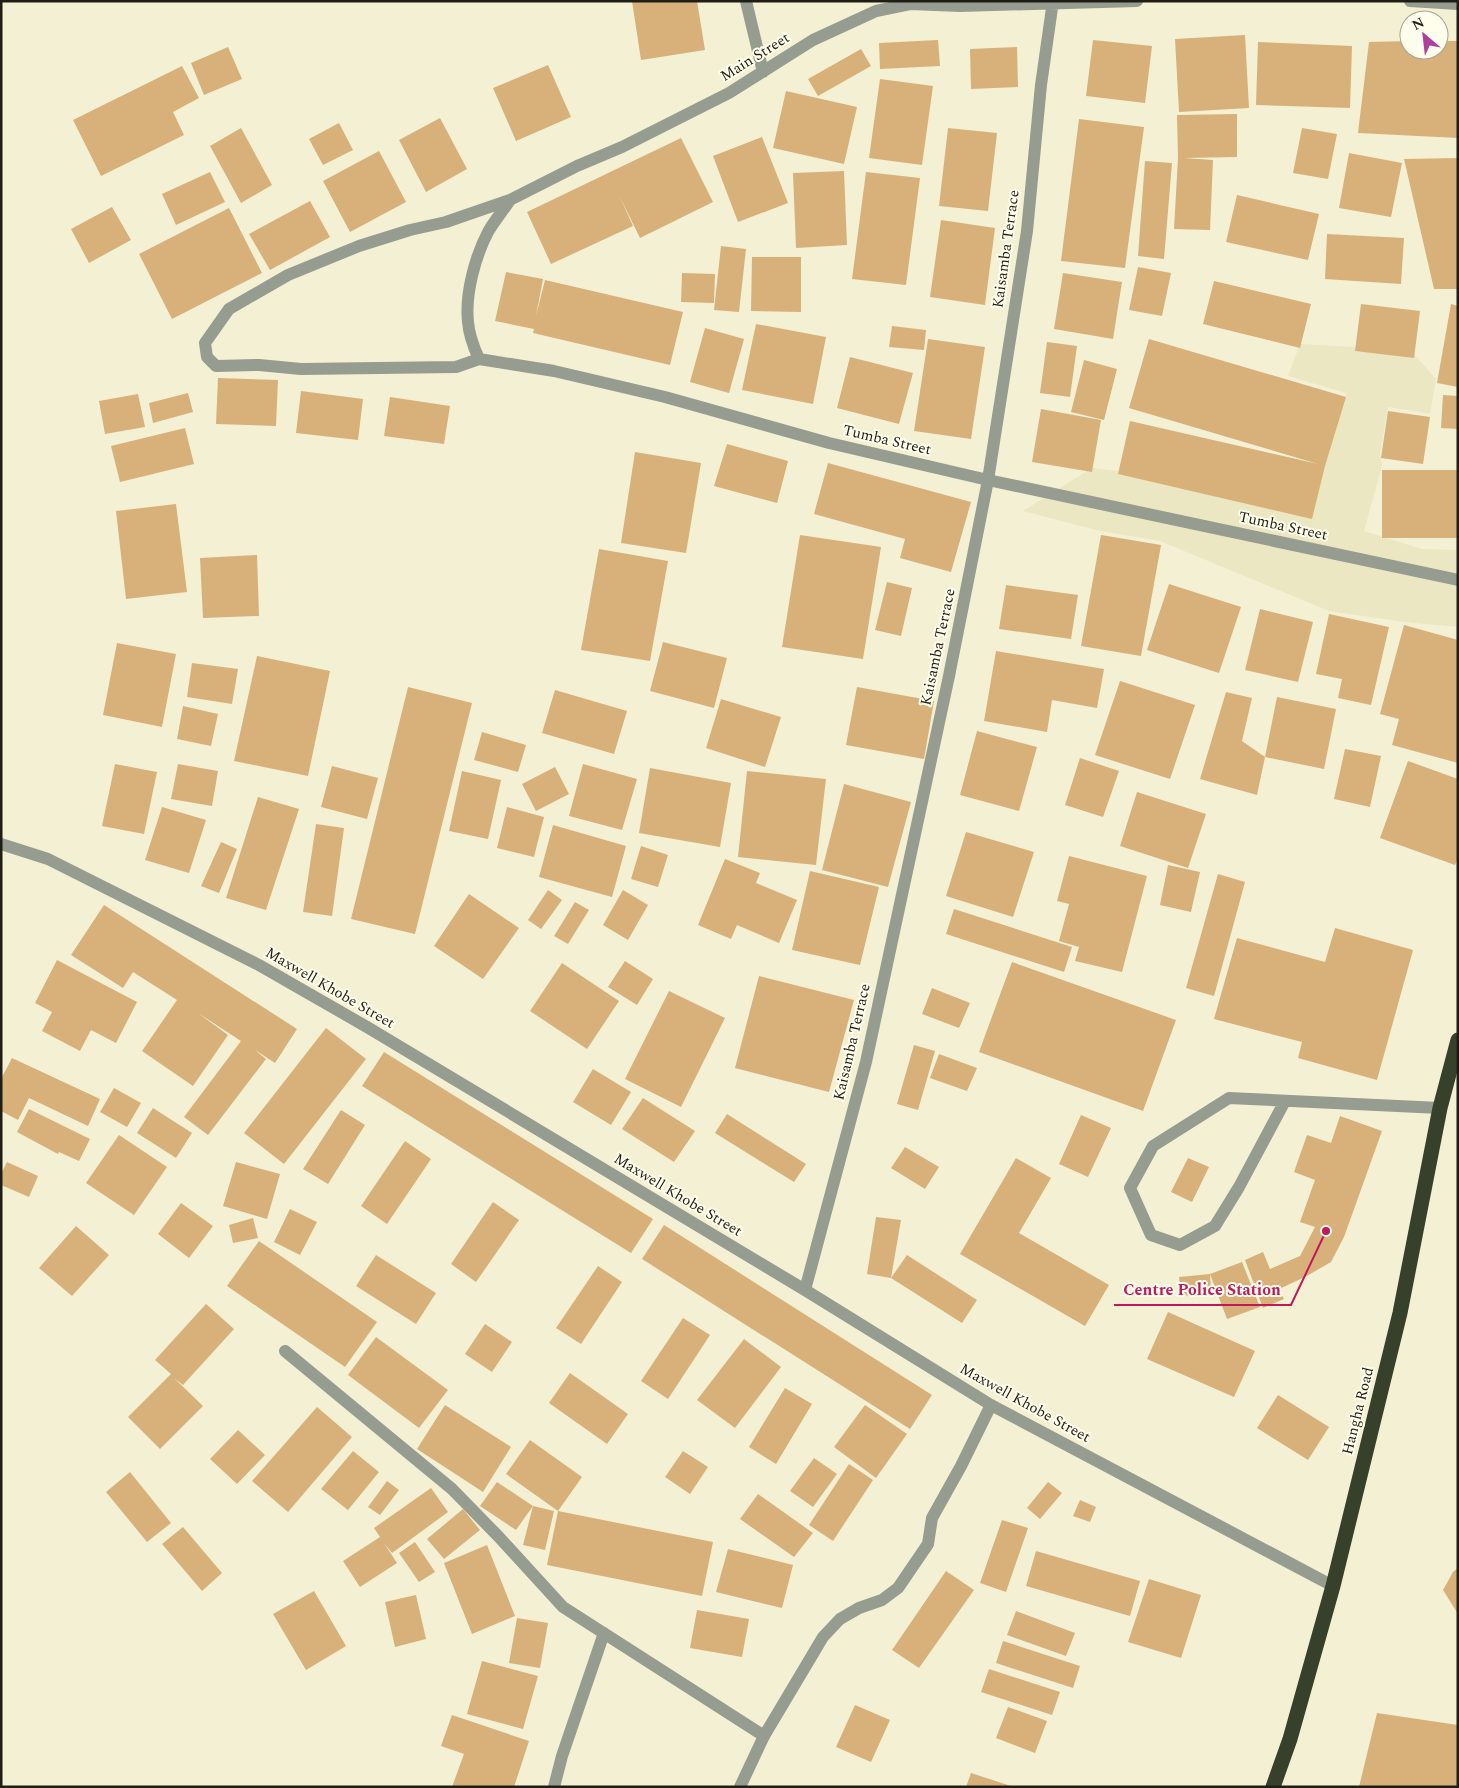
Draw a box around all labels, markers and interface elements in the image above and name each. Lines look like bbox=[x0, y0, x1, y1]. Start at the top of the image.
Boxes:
north arrow bbox=[1399, 10, 1449, 60]
text: N bbox=[1408, 12, 1428, 36]
street label: Main Street bbox=[716, 27, 794, 87]
street label: Kaisamba Terrace bbox=[986, 188, 1026, 310]
street label: Tumba Street bbox=[841, 419, 933, 461]
street label: Tumba Street bbox=[1237, 505, 1329, 547]
street label: Kaisamba Terrace bbox=[914, 586, 962, 708]
street label: Maxwell Khobe Street bbox=[261, 941, 399, 1035]
street label: Kaisamba Terrace bbox=[827, 981, 877, 1103]
street label: Maxwell Khobe Street bbox=[609, 1147, 747, 1243]
callout: Centre Police Station bbox=[1114, 1274, 1291, 1305]
text: Centre Police Station bbox=[1123, 1278, 1281, 1302]
street label: Maxwell Khobe Street bbox=[955, 1357, 1095, 1449]
street label: Hangha Road bbox=[1336, 1365, 1380, 1457]

